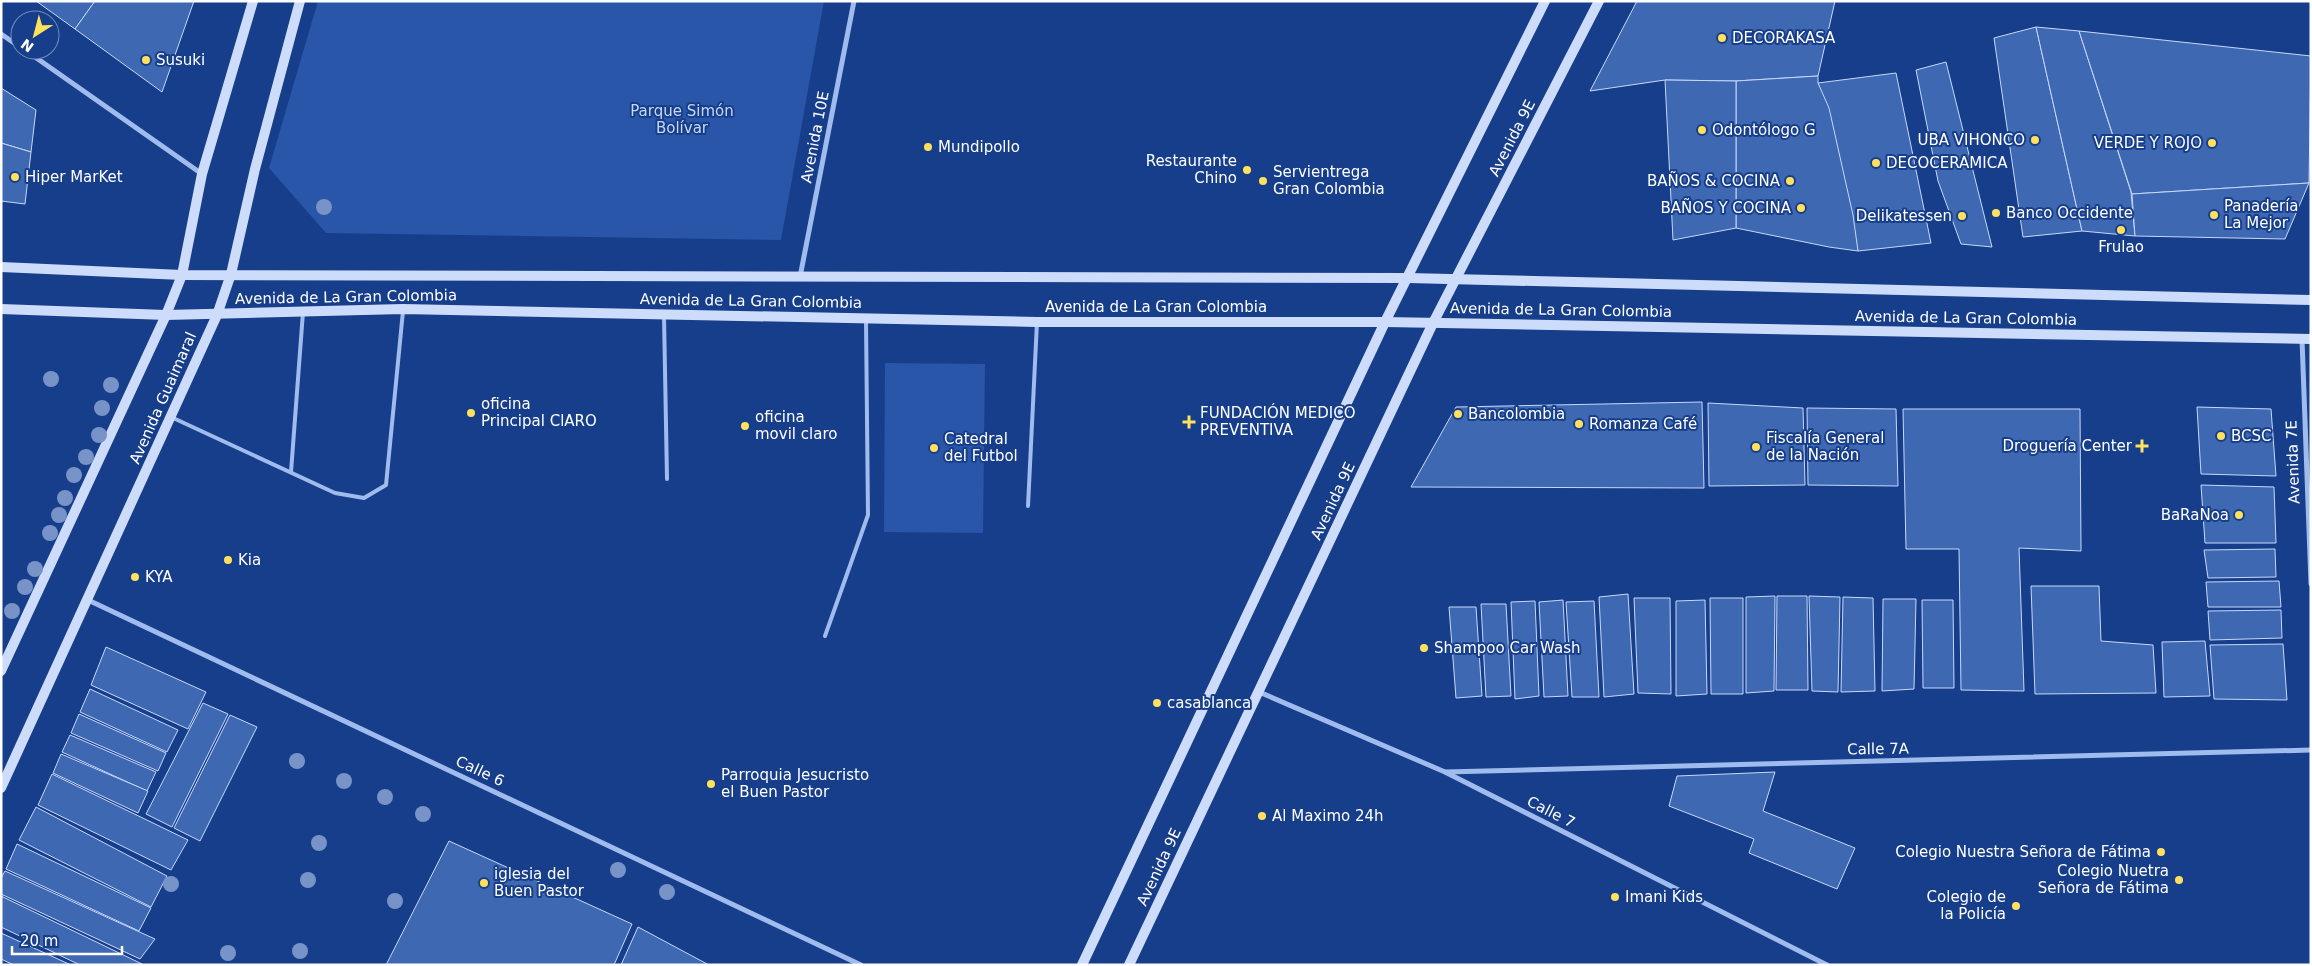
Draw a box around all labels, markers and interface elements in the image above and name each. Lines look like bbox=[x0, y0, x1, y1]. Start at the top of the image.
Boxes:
north arrow bbox=[10, 10, 60, 60]
place label: DECORAKASA bbox=[1732, 29, 1836, 47]
marker: DECORAKASA bbox=[1716, 32, 1728, 44]
text: N bbox=[18, 36, 37, 55]
place label: Susuki bbox=[156, 51, 205, 69]
marker: Susuki bbox=[140, 54, 152, 66]
street label: Avenida 10E bbox=[797, 90, 833, 184]
street label: Avenida 9E bbox=[1485, 97, 1539, 179]
park label: Parque Simón Bolívar bbox=[630, 102, 734, 137]
place label: Odontólogo G bbox=[1712, 121, 1816, 139]
marker: Odontólogo G bbox=[1696, 124, 1708, 136]
place label: UBA VIHONCO bbox=[1917, 131, 2025, 149]
marker: UBA VIHONCO bbox=[2029, 134, 2041, 146]
place label: VERDE Y ROJO bbox=[2094, 134, 2202, 152]
marker: VERDE Y ROJO bbox=[2206, 137, 2218, 149]
place label: Mundipollo bbox=[938, 138, 1020, 156]
marker: Mundipollo bbox=[922, 141, 934, 153]
place label: Restaurante Chino bbox=[1146, 152, 1237, 187]
place label: DECOCERAMICA bbox=[1886, 154, 2008, 172]
marker: DECOCERAMICA bbox=[1870, 157, 1882, 169]
place label: Servientrega Gran Colombia bbox=[1273, 163, 1385, 198]
marker: Restaurante Chino bbox=[1241, 164, 1253, 176]
place label: Hiper MarKet bbox=[25, 168, 123, 186]
marker: Hiper MarKet bbox=[9, 171, 21, 183]
place label: BAÑOS & COCINA bbox=[1647, 171, 1781, 190]
marker: Servientrega Gran Colombia bbox=[1257, 175, 1269, 187]
marker: BAÑOS & COCINA bbox=[1784, 175, 1796, 187]
place label: Panadería La Mejor bbox=[2224, 197, 2299, 232]
place label: BAÑOS Y COCINA bbox=[1661, 198, 1792, 217]
marker: BAÑOS Y COCINA bbox=[1795, 202, 1807, 214]
place label: Banco Occidente bbox=[2006, 204, 2133, 222]
place label: Delikatessen bbox=[1856, 207, 1952, 225]
marker: Banco Occidente bbox=[1990, 207, 2002, 219]
marker: Panadería La Mejor bbox=[2208, 209, 2220, 221]
marker: Delikatessen bbox=[1956, 210, 1968, 222]
marker: Frulao bbox=[2115, 224, 2127, 236]
place label: Frulao bbox=[2098, 238, 2144, 256]
street label: Avenida de La Gran Colombia bbox=[235, 286, 457, 308]
street label: Avenida de La Gran Colombia bbox=[640, 290, 862, 312]
street label: Avenida de La Gran Colombia bbox=[1045, 298, 1267, 316]
street label: Avenida de La Gran Colombia bbox=[1450, 299, 1672, 321]
street label: Avenida de La Gran Colombia bbox=[1855, 307, 2077, 329]
street label: Avenida Guaimaral bbox=[126, 329, 200, 467]
place label: oficina Principal ClARO bbox=[481, 395, 597, 430]
place label: FUNDACIÓN MEDICO PREVENTIVA bbox=[1200, 403, 1355, 439]
place label: Bancolombia bbox=[1468, 405, 1565, 423]
marker: oficina Principal ClARO bbox=[465, 407, 477, 419]
place label: oficina movil claro bbox=[755, 408, 837, 443]
marker: Bancolombia bbox=[1452, 408, 1464, 420]
marker: FUNDACIÓN MEDICO PREVENTIVA bbox=[1182, 415, 1196, 429]
place label: Romanza Café bbox=[1589, 415, 1697, 433]
marker: Romanza Café bbox=[1573, 418, 1585, 430]
marker: oficina movil claro bbox=[739, 420, 751, 432]
street label: Avenida 7E bbox=[2283, 420, 2303, 504]
place label: BCSC bbox=[2231, 427, 2272, 445]
place label: Fiscalía General de la Nación bbox=[1766, 429, 1884, 464]
place label: Catedral del Futbol bbox=[944, 430, 1018, 465]
marker: BCSC bbox=[2215, 430, 2227, 442]
place label: Droguería Center bbox=[2002, 437, 2133, 455]
marker: Droguería Center bbox=[2136, 440, 2148, 452]
marker: Fiscalía General de la Nación bbox=[1750, 441, 1762, 453]
marker: Catedral del Futbol bbox=[928, 442, 940, 454]
street label: Avenida 9E bbox=[1307, 459, 1359, 543]
place label: BaRaNoa bbox=[2161, 506, 2229, 524]
marker: BaRaNoa bbox=[2233, 509, 2245, 521]
place label: Kia bbox=[238, 551, 261, 569]
marker: Kia bbox=[222, 554, 234, 566]
place label: KYA bbox=[145, 568, 173, 586]
marker: KYA bbox=[129, 571, 141, 583]
place label: Shampoo Car Wash bbox=[1434, 639, 1580, 657]
marker: Shampoo Car Wash bbox=[1418, 642, 1430, 654]
place label: casablanca bbox=[1167, 694, 1251, 712]
marker: casablanca bbox=[1151, 697, 1163, 709]
street label: Calle 7A bbox=[1847, 739, 1910, 759]
street label: Calle 6 bbox=[453, 752, 507, 790]
place label: Parroquia Jesucristo el Buen Pastor bbox=[721, 766, 869, 801]
marker: Parroquia Jesucristo el Buen Pastor bbox=[705, 778, 717, 790]
street label: Calle 7 bbox=[1524, 792, 1578, 832]
place label: Al Maximo 24h bbox=[1272, 807, 1384, 825]
marker: Al Maximo 24h bbox=[1256, 810, 1268, 822]
street label: Avenida 9E bbox=[1133, 825, 1185, 909]
place label: Colegio Nuestra Señora de Fátima bbox=[1895, 843, 2151, 861]
marker: Colegio Nuestra Señora de Fátima bbox=[2155, 846, 2167, 858]
place label: Colegio Nuetra Señora de Fátima bbox=[2038, 862, 2169, 897]
place label: iglesia del Buen Pastor bbox=[494, 865, 585, 900]
marker: Colegio Nuetra Señora de Fátima bbox=[2173, 874, 2185, 886]
marker: iglesia del Buen Pastor bbox=[478, 877, 490, 889]
place label: Imani Kids bbox=[1625, 888, 1703, 906]
place label: Colegio de la Policía bbox=[1927, 888, 2006, 923]
marker: Imani Kids bbox=[1609, 891, 1621, 903]
marker: Colegio de la Policía bbox=[2010, 900, 2022, 912]
scale bar bbox=[12, 924, 122, 956]
text: 20 m bbox=[20, 932, 58, 950]

